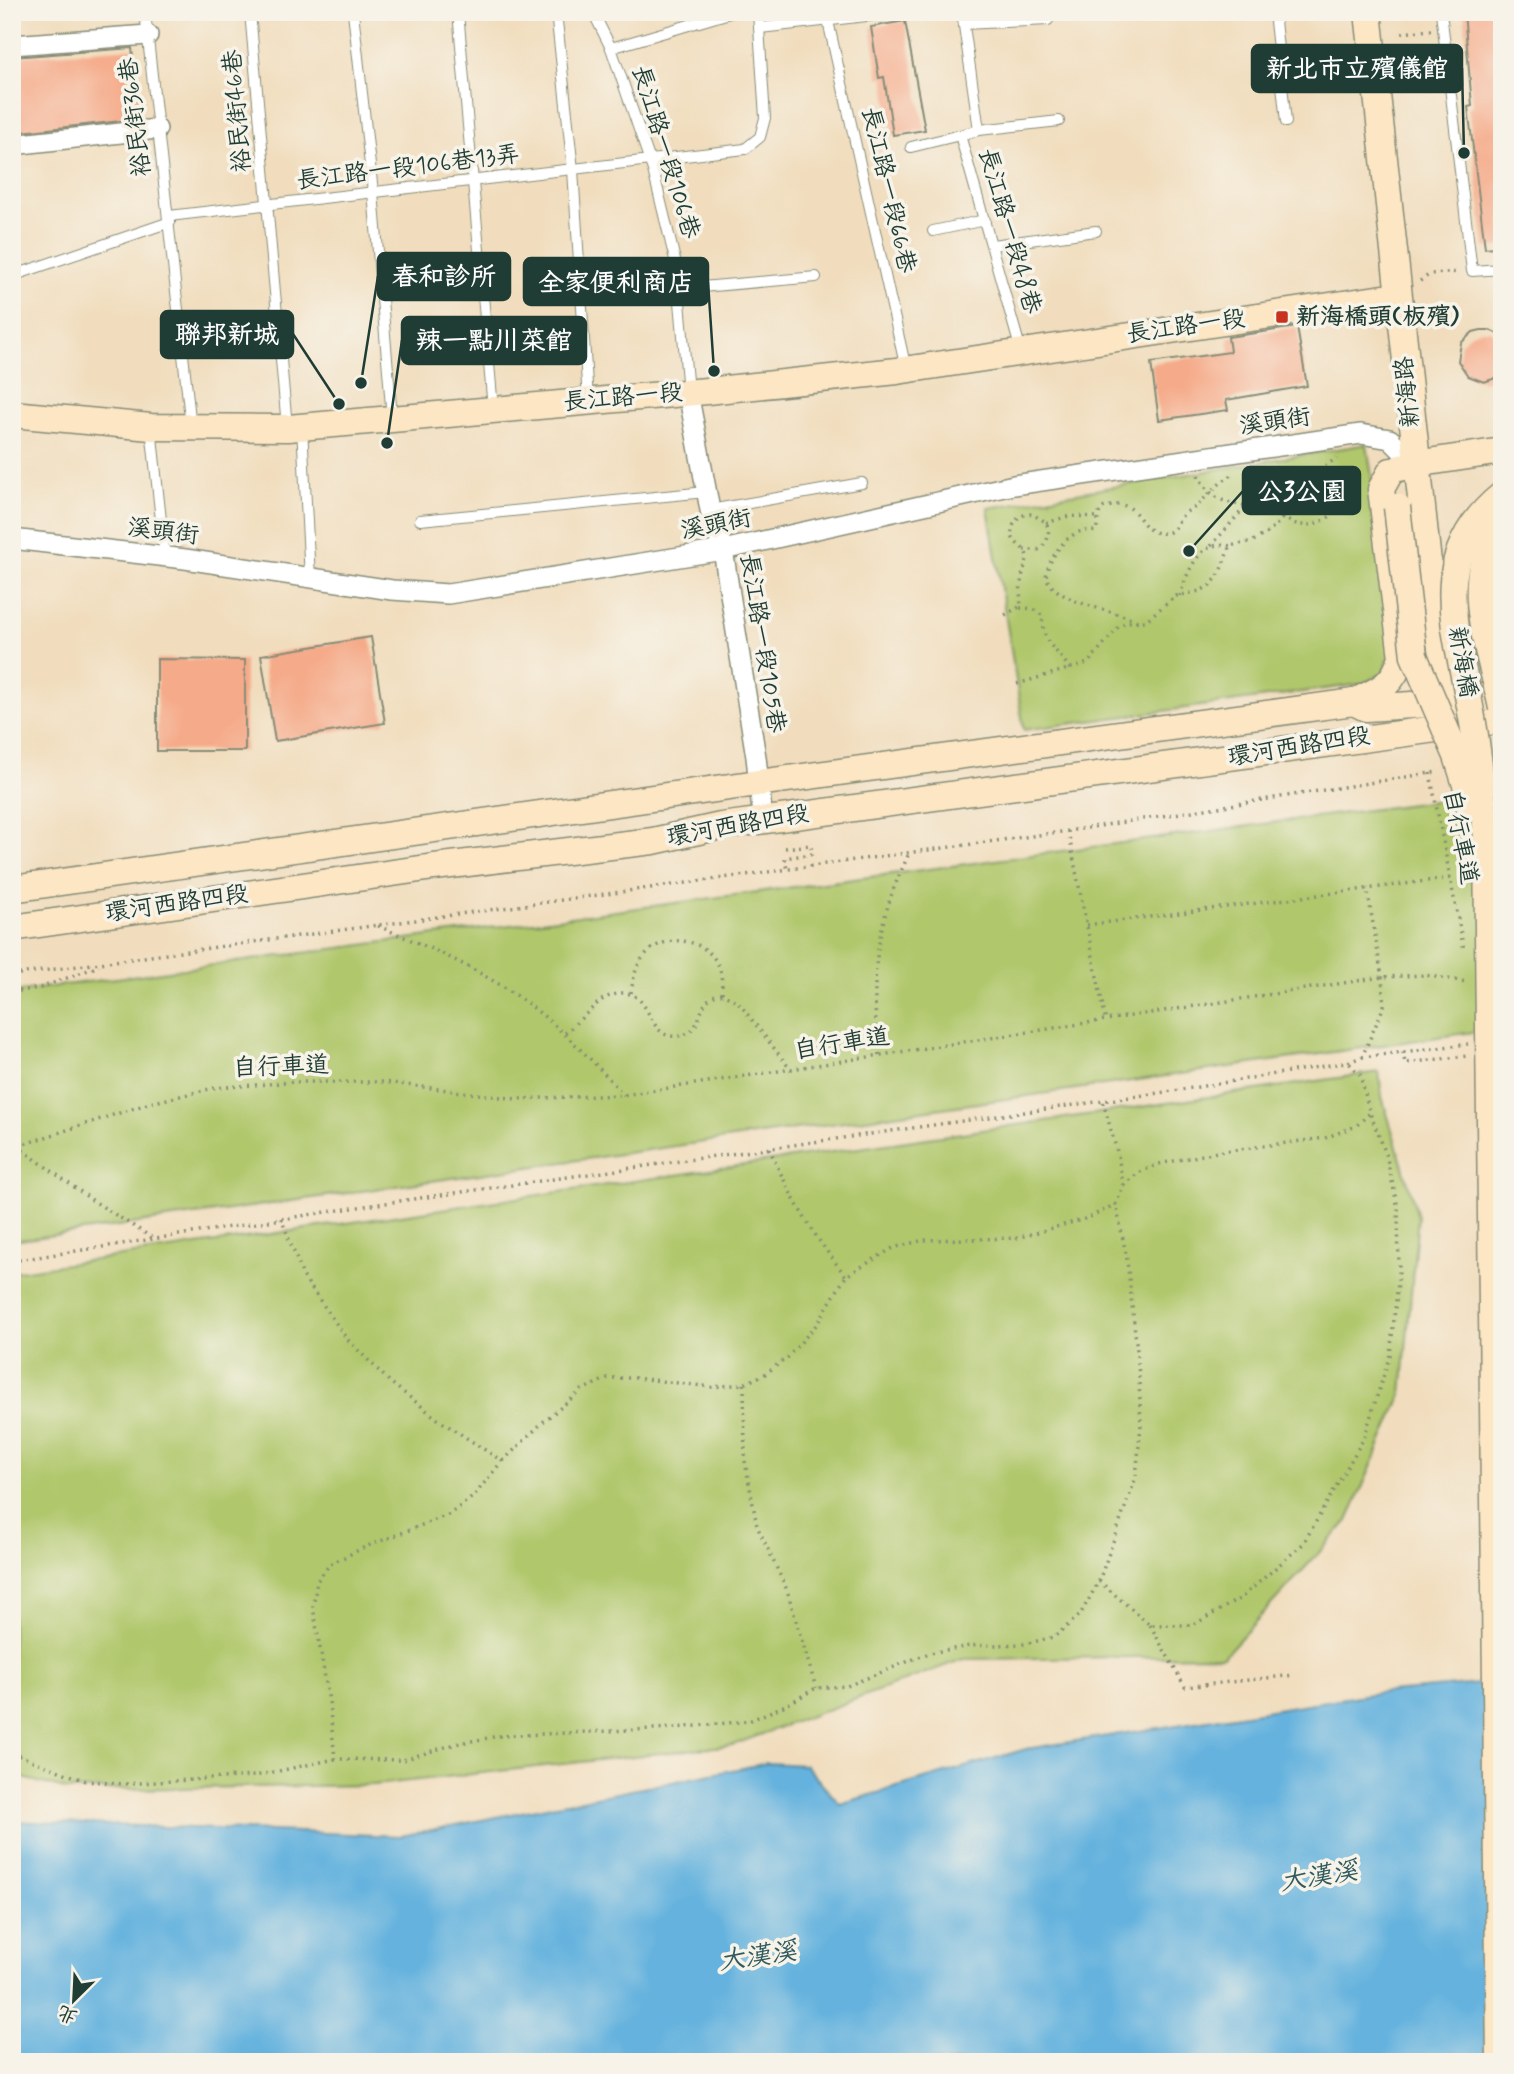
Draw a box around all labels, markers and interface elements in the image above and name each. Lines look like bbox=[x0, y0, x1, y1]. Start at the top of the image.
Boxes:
callout: 新北市立殯儀館 bbox=[1252, 45, 1462, 92]
street label: 裕民街46巷 bbox=[217, 48, 259, 174]
text: 新北市立殯儀館 bbox=[1266, 53, 1448, 87]
street label: 裕民街36巷 bbox=[113, 55, 159, 179]
street label: 長江路一段106巷 bbox=[624, 62, 706, 242]
street label: 長江路一段66巷 bbox=[854, 104, 922, 276]
street label: 長江路一段106巷13弄 bbox=[295, 139, 521, 197]
street label: 長江路一段48巷 bbox=[971, 144, 1047, 318]
callout: 春和診所 bbox=[378, 253, 510, 300]
callout: 全家便利商店 bbox=[524, 258, 708, 305]
text: 春和診所 bbox=[392, 261, 496, 295]
text: 全家便利商店 bbox=[538, 267, 694, 301]
place label: 新海橋頭(板殯) bbox=[1296, 302, 1459, 333]
street label: 長江路一段 bbox=[1124, 303, 1248, 351]
marker: 新海橋頭(板殯) bbox=[1274, 309, 1290, 325]
callout: 聯邦新城 bbox=[161, 311, 293, 358]
callout: 辣一點川菜館 bbox=[402, 317, 586, 364]
text: 聯邦新城 bbox=[175, 319, 279, 353]
text: 辣一點川菜館 bbox=[416, 325, 572, 359]
street label: 新海路 bbox=[1389, 355, 1427, 429]
street label: 長江路一段 bbox=[562, 377, 684, 419]
street label: 溪頭街 bbox=[1237, 402, 1313, 442]
callout: 公3公園 bbox=[1243, 467, 1360, 514]
text: 公3公園 bbox=[1257, 476, 1347, 510]
street label: 溪頭街 bbox=[678, 503, 754, 547]
street label: 溪頭街 bbox=[125, 512, 201, 552]
street label: 長江路一段105巷 bbox=[732, 551, 792, 735]
street label: 新海橋 bbox=[1440, 624, 1484, 700]
street label: 環河西路四段 bbox=[1225, 720, 1373, 774]
street label: 自行車道 bbox=[1436, 787, 1484, 887]
street label: 環河西路四段 bbox=[664, 798, 812, 854]
street label: 環河西路四段 bbox=[104, 879, 250, 929]
street label: 自行車道 bbox=[792, 1021, 892, 1067]
street label: 自行車道 bbox=[232, 1050, 330, 1084]
water label: 大漢溪 bbox=[1278, 1854, 1362, 1900]
water label: 大漢溪 bbox=[717, 1934, 801, 1979]
north arrow bbox=[38, 1966, 108, 2036]
text: 北 bbox=[54, 1999, 81, 2029]

